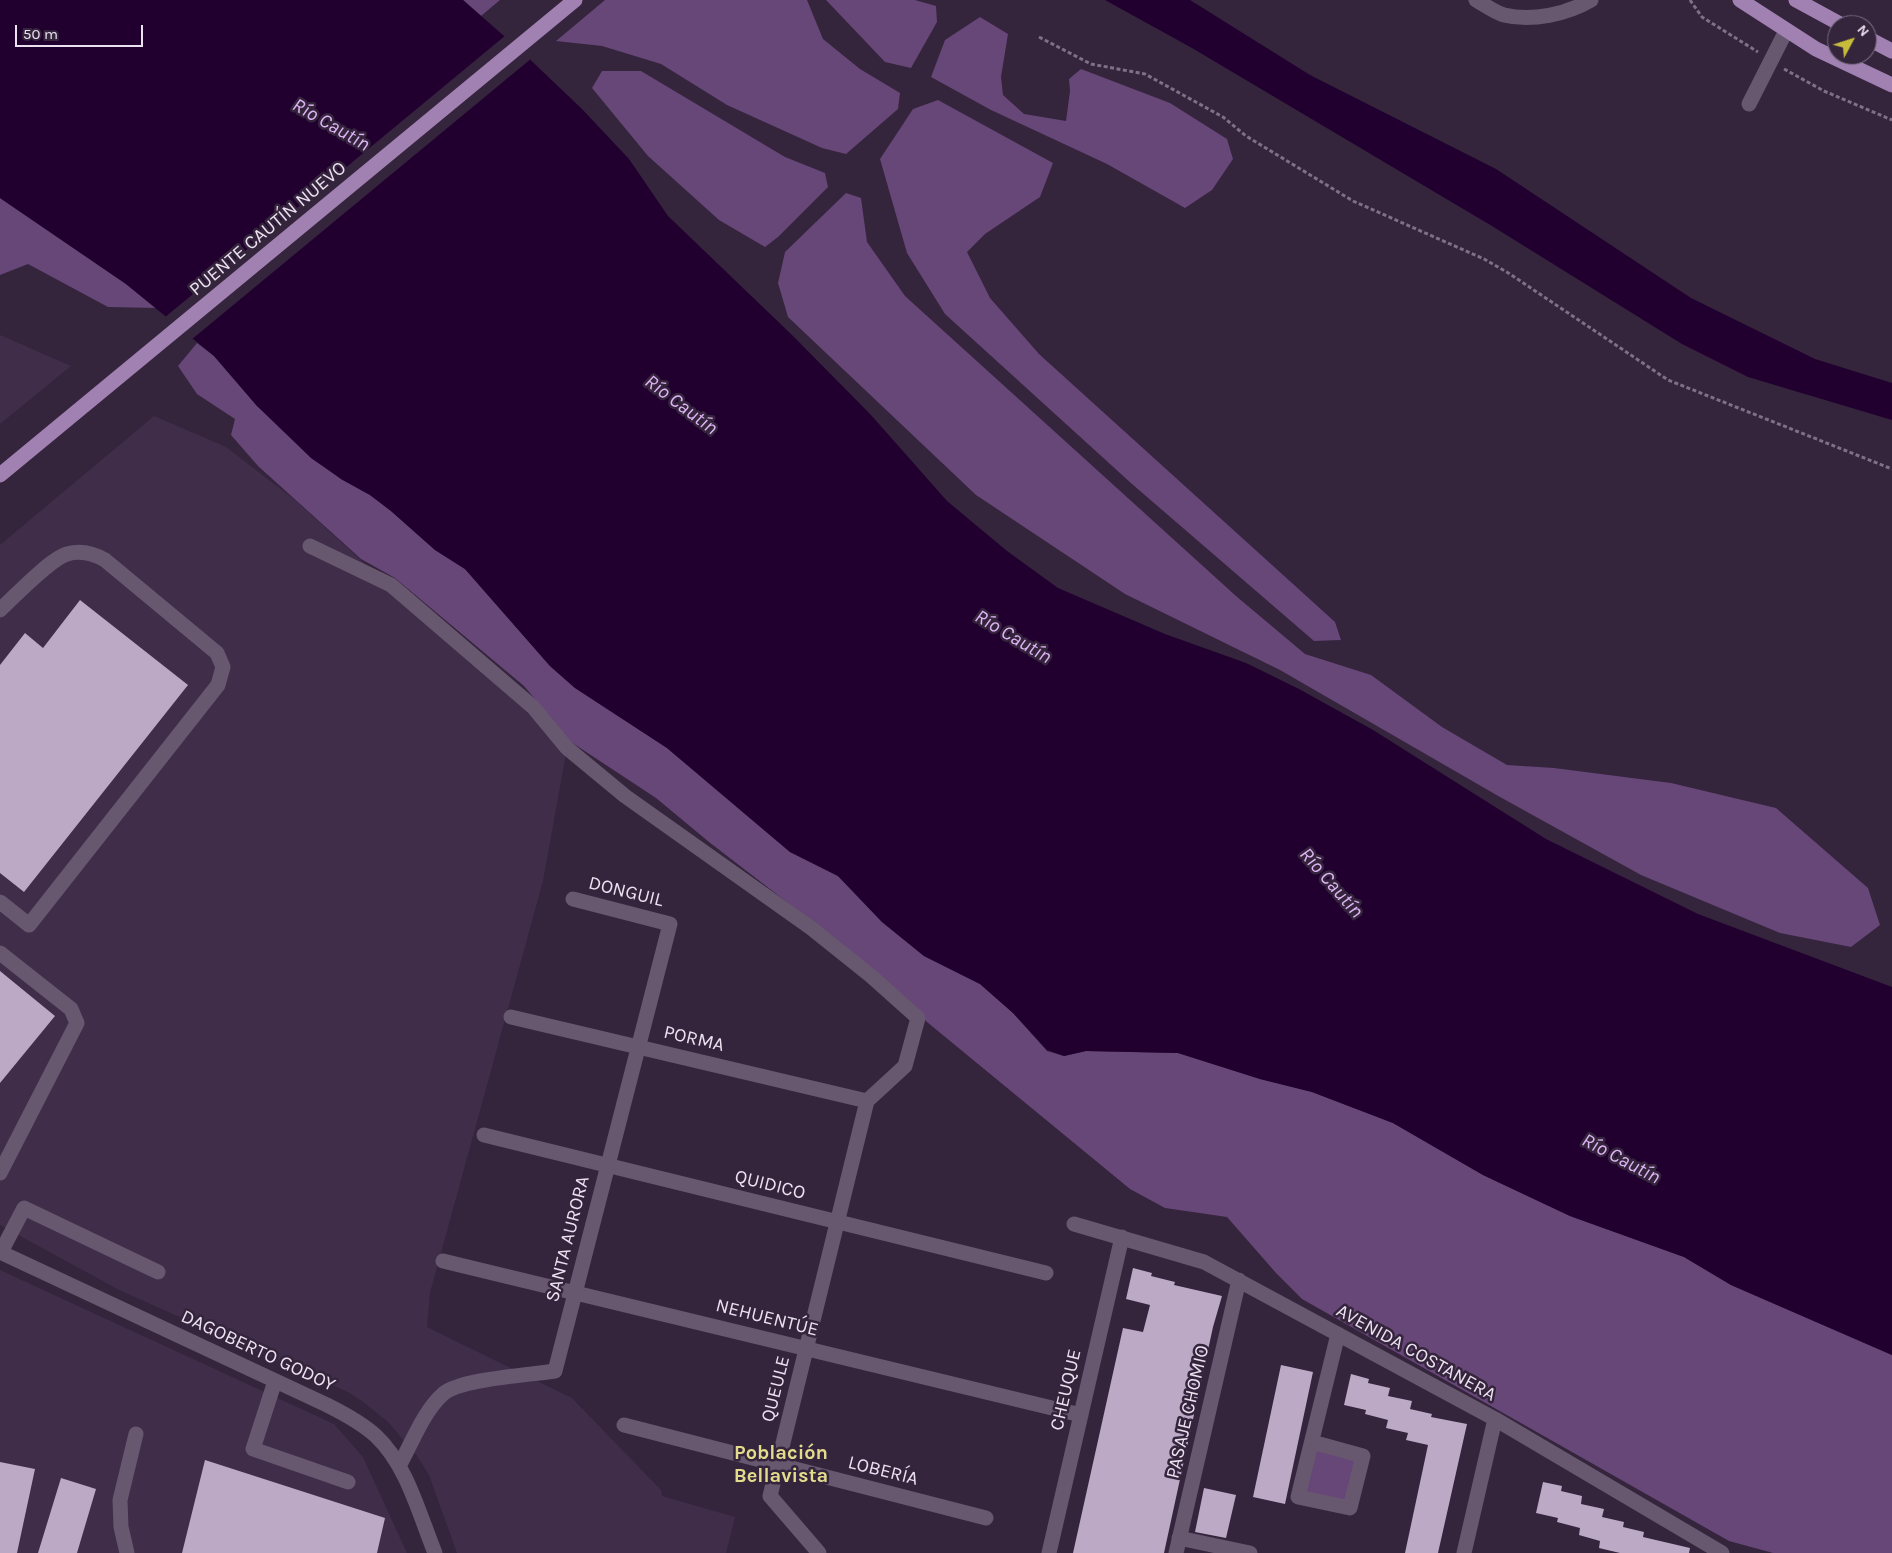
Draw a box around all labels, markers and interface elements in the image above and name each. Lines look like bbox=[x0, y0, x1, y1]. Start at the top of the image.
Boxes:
scale bar bbox=[18, 15, 145, 47]
north arrow bbox=[1827, 15, 1877, 65]
text: N bbox=[1853, 21, 1873, 40]
text: 50 m bbox=[23, 25, 58, 43]
water label: Río Cautín bbox=[288, 93, 374, 157]
street label: PUENTE CAUTÍN NUEVO bbox=[185, 157, 351, 301]
water label: Río Cautín bbox=[640, 370, 722, 440]
water label: Río Cautín bbox=[970, 605, 1056, 669]
water label: Río Cautín bbox=[1294, 843, 1368, 923]
street label: DONGUIL bbox=[586, 872, 666, 912]
street label: PORMA bbox=[662, 1021, 726, 1057]
water label: Río Cautín bbox=[1578, 1128, 1664, 1190]
street label: QUIDICO bbox=[732, 1165, 808, 1205]
street label: SANTA AURORA bbox=[541, 1173, 595, 1305]
street label: NEHUENTÚE bbox=[713, 1294, 821, 1342]
street label: AVENIDA COSTANERA bbox=[1332, 1300, 1500, 1406]
street label: DAGOBERTO GODOY bbox=[177, 1305, 339, 1397]
street label: PASAJE CHOMIO bbox=[1162, 1343, 1214, 1481]
street label: CHEUQUE bbox=[1046, 1347, 1086, 1433]
street label: QUEULE bbox=[757, 1354, 795, 1424]
district label: Población Bellavista bbox=[734, 1441, 828, 1488]
street label: LOBERÍA bbox=[846, 1451, 920, 1491]

